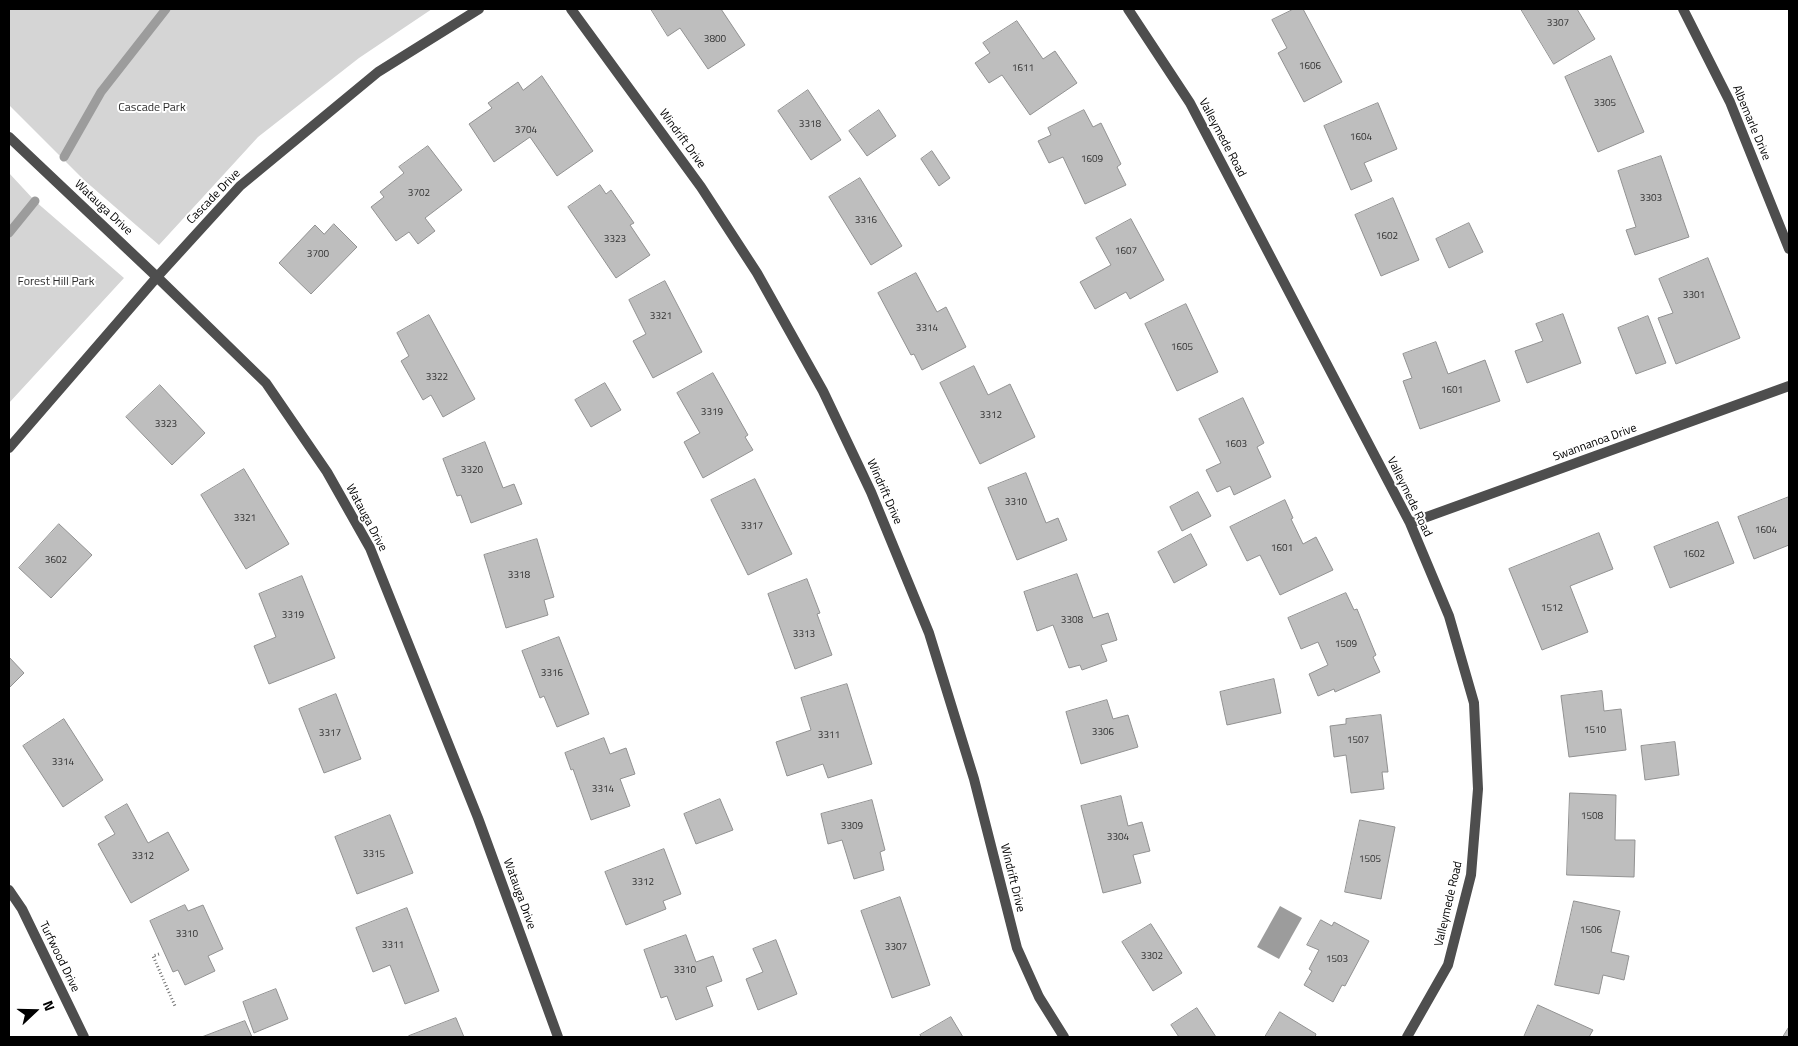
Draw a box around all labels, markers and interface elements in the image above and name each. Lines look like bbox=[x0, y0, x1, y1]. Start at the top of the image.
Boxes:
house number: 3307 bbox=[1547, 18, 1569, 30]
house number: 3800 bbox=[704, 34, 726, 46]
house number: 1606 bbox=[1299, 61, 1321, 73]
house number: 1611 bbox=[1012, 63, 1034, 75]
street label: Albemarle Drive bbox=[1729, 83, 1773, 163]
street label: Valleymede Road bbox=[1195, 96, 1249, 180]
house number: 3305 bbox=[1594, 98, 1616, 110]
park label: Cascade Park bbox=[118, 101, 186, 115]
street label: Windrift Drive bbox=[656, 106, 708, 172]
house number: 3318 bbox=[799, 119, 821, 131]
house number: 3704 bbox=[515, 125, 537, 137]
house number: 1604 bbox=[1350, 132, 1372, 144]
house number: 1609 bbox=[1081, 154, 1103, 166]
street label: Cascade Drive bbox=[184, 167, 244, 227]
street label: Watauga Drive bbox=[71, 177, 135, 239]
house number: 3702 bbox=[408, 188, 430, 200]
house number: 3303 bbox=[1640, 193, 1662, 205]
house number: 3316 bbox=[855, 215, 877, 227]
house number: 1602 bbox=[1376, 231, 1398, 243]
house number: 3323 bbox=[604, 234, 626, 246]
house number: 1607 bbox=[1115, 246, 1137, 258]
house number: 3700 bbox=[307, 249, 329, 261]
park label: Forest Hill Park bbox=[18, 275, 94, 289]
house number: 3301 bbox=[1683, 290, 1705, 302]
house number: 3321 bbox=[650, 311, 672, 323]
house number: 3314 bbox=[916, 323, 938, 335]
house number: 1605 bbox=[1171, 342, 1193, 354]
house number: 3322 bbox=[426, 372, 448, 384]
house number: 1601 bbox=[1441, 385, 1463, 397]
house number: 3319 bbox=[701, 407, 723, 419]
house number: 3312 bbox=[980, 410, 1002, 422]
house number: 3323 bbox=[155, 419, 177, 431]
street label: Swannanoa Drive bbox=[1551, 421, 1639, 465]
house number: 1603 bbox=[1225, 439, 1247, 451]
street label: Valleymede Road bbox=[1383, 455, 1435, 539]
street label: Windrift Drive bbox=[863, 457, 905, 527]
house number: 3320 bbox=[461, 465, 483, 477]
street label: Watauga Drive bbox=[342, 482, 390, 554]
house number: 3310 bbox=[1005, 497, 1027, 509]
house number: 3321 bbox=[234, 513, 256, 525]
house number: 3317 bbox=[741, 521, 763, 533]
house number: 1604 bbox=[1755, 525, 1777, 537]
house number: 1601 bbox=[1271, 543, 1293, 555]
house number: 1602 bbox=[1683, 549, 1705, 561]
house number: 3602 bbox=[45, 555, 67, 567]
house number: 3318 bbox=[508, 570, 530, 582]
house number: 1512 bbox=[1541, 603, 1563, 615]
house number: 3319 bbox=[282, 610, 304, 622]
house number: 3308 bbox=[1061, 615, 1083, 627]
house number: 3313 bbox=[793, 629, 815, 641]
house number: 1509 bbox=[1335, 639, 1357, 651]
house number: 3316 bbox=[541, 668, 563, 680]
house number: 1510 bbox=[1584, 725, 1606, 737]
house number: 3306 bbox=[1092, 727, 1114, 739]
house number: 3317 bbox=[319, 728, 341, 740]
house number: 3311 bbox=[818, 730, 840, 742]
house number: 1507 bbox=[1347, 735, 1369, 747]
house number: 3314 bbox=[52, 757, 74, 769]
house number: 3314 bbox=[592, 784, 614, 796]
house number: 1508 bbox=[1581, 811, 1603, 823]
house number: 3309 bbox=[841, 821, 863, 833]
house number: 3304 bbox=[1107, 832, 1129, 844]
street label: Windrift Drive bbox=[997, 842, 1027, 914]
house number: 3315 bbox=[363, 849, 385, 861]
house number: 3312 bbox=[132, 851, 154, 863]
house number: 1505 bbox=[1359, 854, 1381, 866]
street label: Watauga Drive bbox=[500, 857, 538, 931]
street label: Valleymede Road bbox=[1432, 860, 1466, 948]
house number: 3312 bbox=[632, 877, 654, 889]
street label: Turfwood Drive bbox=[36, 919, 82, 995]
house number: 1506 bbox=[1580, 925, 1602, 937]
house number: 3310 bbox=[176, 929, 198, 941]
house number: 3311 bbox=[382, 940, 404, 952]
house number: 3307 bbox=[885, 942, 907, 954]
house number: 3302 bbox=[1141, 951, 1163, 963]
house number: 1503 bbox=[1326, 954, 1348, 966]
house number: 3310 bbox=[674, 965, 696, 977]
north arrow bbox=[10, 986, 60, 1036]
text: N bbox=[38, 997, 61, 1014]

